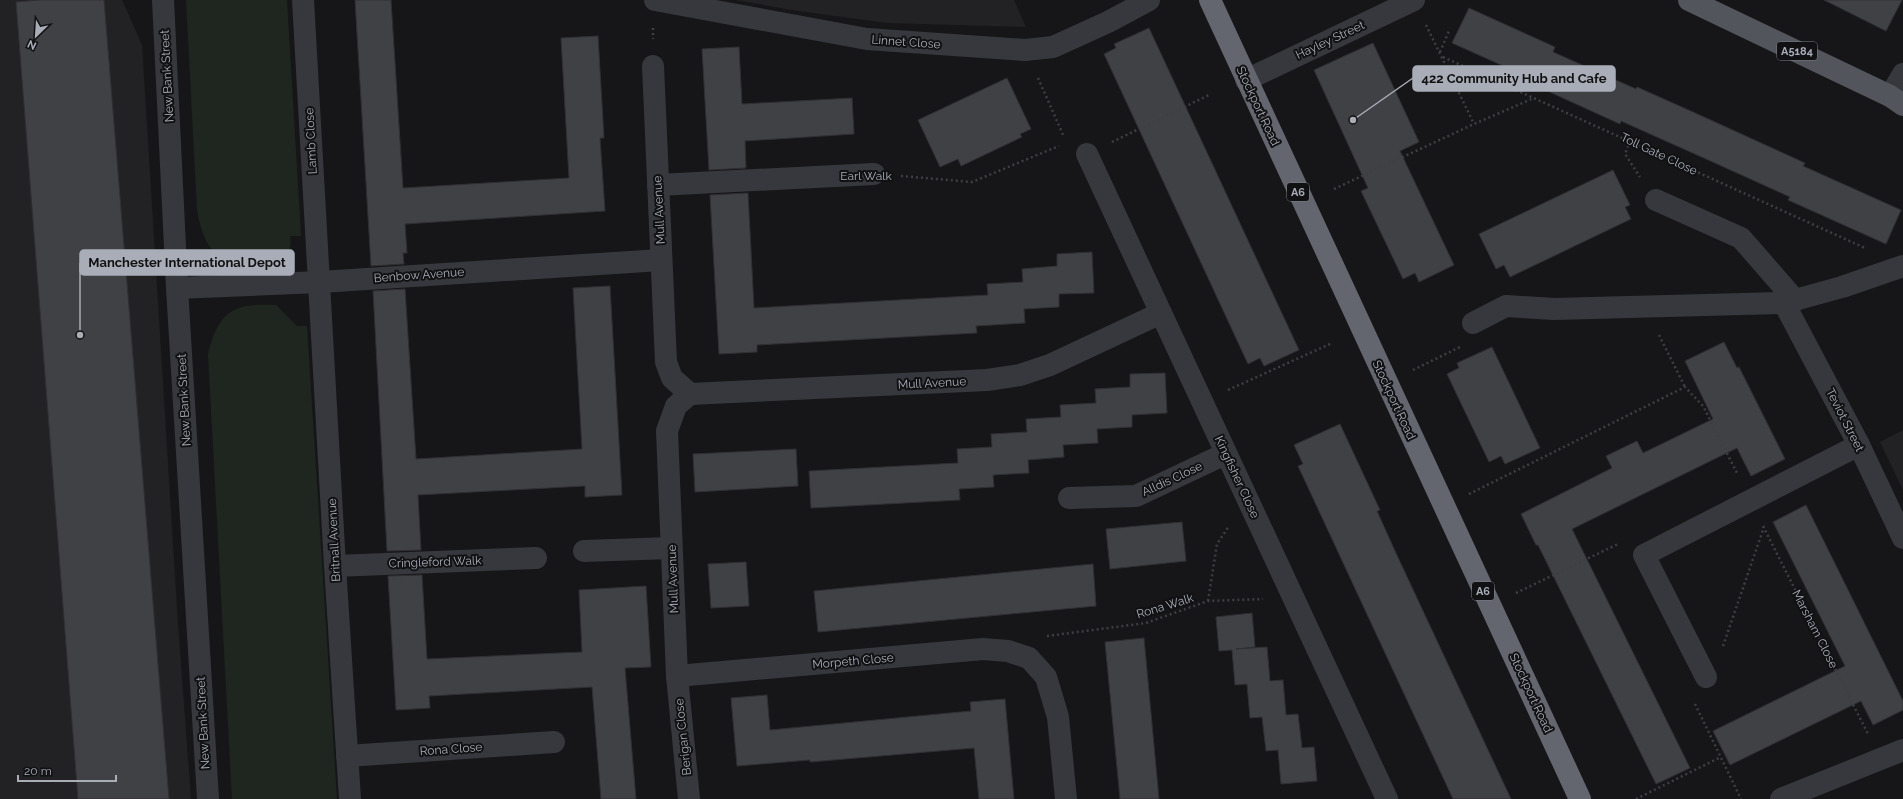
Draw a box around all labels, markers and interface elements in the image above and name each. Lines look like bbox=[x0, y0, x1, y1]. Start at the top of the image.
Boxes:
north arrow bbox=[16, 16, 56, 56]
street label: Hayley Street bbox=[1293, 18, 1367, 62]
street label: New Bank Street bbox=[158, 29, 176, 123]
street label: Linnet Close bbox=[871, 33, 941, 51]
text: N bbox=[25, 37, 39, 52]
road number: A5184 bbox=[1777, 42, 1817, 60]
street label: Stockport Road bbox=[1234, 64, 1282, 148]
callout: 422 Community Hub and Cafe bbox=[1413, 66, 1615, 91]
text: 422 Community Hub and Cafe bbox=[1421, 71, 1607, 86]
street label: Lamb Close bbox=[302, 107, 320, 175]
street label: Toll Gate Close bbox=[1618, 130, 1700, 178]
street label: Earl Walk bbox=[840, 169, 892, 183]
street label: Mull Avenue bbox=[650, 175, 668, 245]
road number: A6 bbox=[1287, 183, 1309, 201]
callout: Manchester International Depot bbox=[80, 250, 294, 275]
text: Manchester International Depot bbox=[88, 255, 286, 270]
street label: Benbow Avenue bbox=[373, 265, 465, 285]
street label: New Bank Street bbox=[175, 353, 193, 447]
street label: Stockport Road bbox=[1370, 358, 1418, 442]
street label: Mull Avenue bbox=[897, 374, 967, 392]
street label: Teviot Street bbox=[1823, 386, 1867, 454]
street label: Kingfisher Close bbox=[1212, 434, 1262, 520]
street label: Alldis Close bbox=[1140, 459, 1204, 499]
street label: Britnall Avenue bbox=[325, 498, 343, 582]
street label: Mull Avenue bbox=[665, 544, 681, 614]
street label: Cringleford Walk bbox=[388, 553, 482, 571]
road number: A6 bbox=[1472, 582, 1494, 600]
street label: Marsham Close bbox=[1789, 587, 1841, 671]
street label: Rona Walk bbox=[1135, 590, 1196, 621]
street label: Morpeth Close bbox=[812, 650, 894, 672]
street label: Stockport Road bbox=[1507, 651, 1555, 735]
street label: New Bank Street bbox=[194, 676, 212, 770]
street label: Berigan Close bbox=[672, 698, 694, 776]
street label: Rona Close bbox=[419, 740, 483, 758]
scale bar bbox=[18, 757, 116, 783]
text: 20 m bbox=[24, 764, 52, 778]

